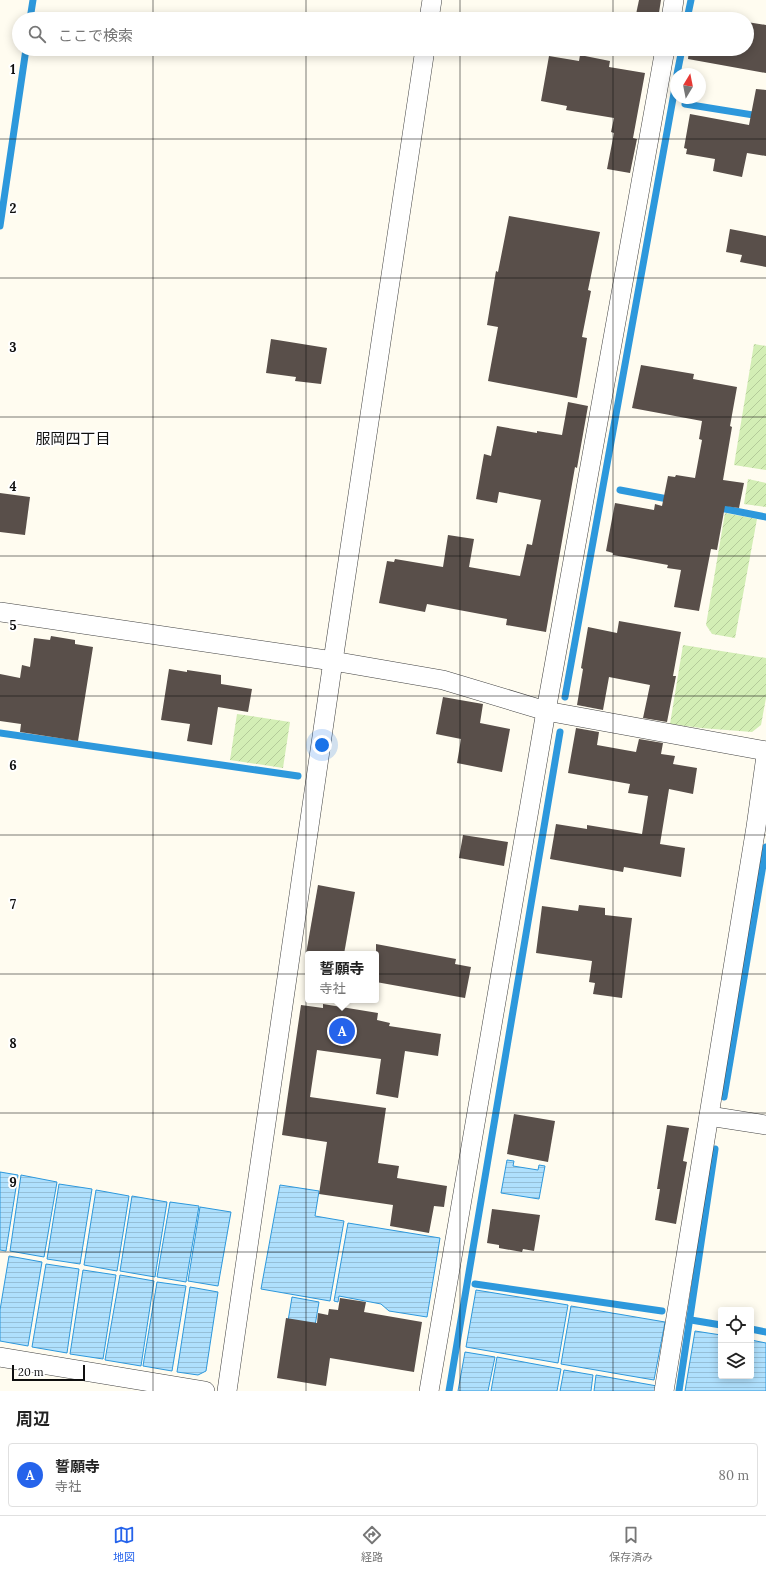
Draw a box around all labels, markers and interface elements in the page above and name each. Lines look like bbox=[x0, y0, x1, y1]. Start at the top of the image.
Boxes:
search box bbox=[12, 12, 754, 56]
icon: search bbox=[26, 23, 48, 45]
text: ここで検索 bbox=[58, 26, 133, 45]
text: 1 bbox=[10, 61, 16, 78]
north arrow bbox=[670, 68, 706, 104]
text: 2 bbox=[10, 200, 17, 217]
text: 3 bbox=[9, 339, 17, 356]
district label: 服岡四丁目 bbox=[35, 429, 111, 448]
text: 4 bbox=[9, 478, 17, 495]
text: 5 bbox=[9, 617, 17, 634]
your location bbox=[312, 735, 332, 755]
text: 6 bbox=[9, 757, 17, 774]
text: 7 bbox=[10, 896, 16, 913]
popup bbox=[305, 951, 379, 1003]
text: 誓願寺 bbox=[319, 959, 365, 978]
text: 寺社 bbox=[319, 980, 346, 997]
pin: A bbox=[329, 1016, 355, 1046]
text: 8 bbox=[9, 1035, 17, 1052]
text: 9 bbox=[9, 1174, 17, 1191]
map controls bbox=[718, 1307, 754, 1379]
button: locate bbox=[718, 1307, 754, 1343]
button: layers bbox=[718, 1343, 754, 1379]
scale bar bbox=[12, 1363, 85, 1382]
text: 20 m bbox=[18, 1365, 43, 1379]
text: 周辺 bbox=[16, 1408, 50, 1430]
text: 誓願寺 bbox=[55, 1457, 100, 1476]
text: A bbox=[26, 1467, 34, 1484]
text: 80 m bbox=[719, 1467, 749, 1484]
text: 寺社 bbox=[55, 1478, 81, 1495]
tab: 地図 bbox=[113, 1524, 135, 1564]
tab: 経路 bbox=[361, 1524, 383, 1564]
tab: 保存済み bbox=[609, 1524, 653, 1564]

